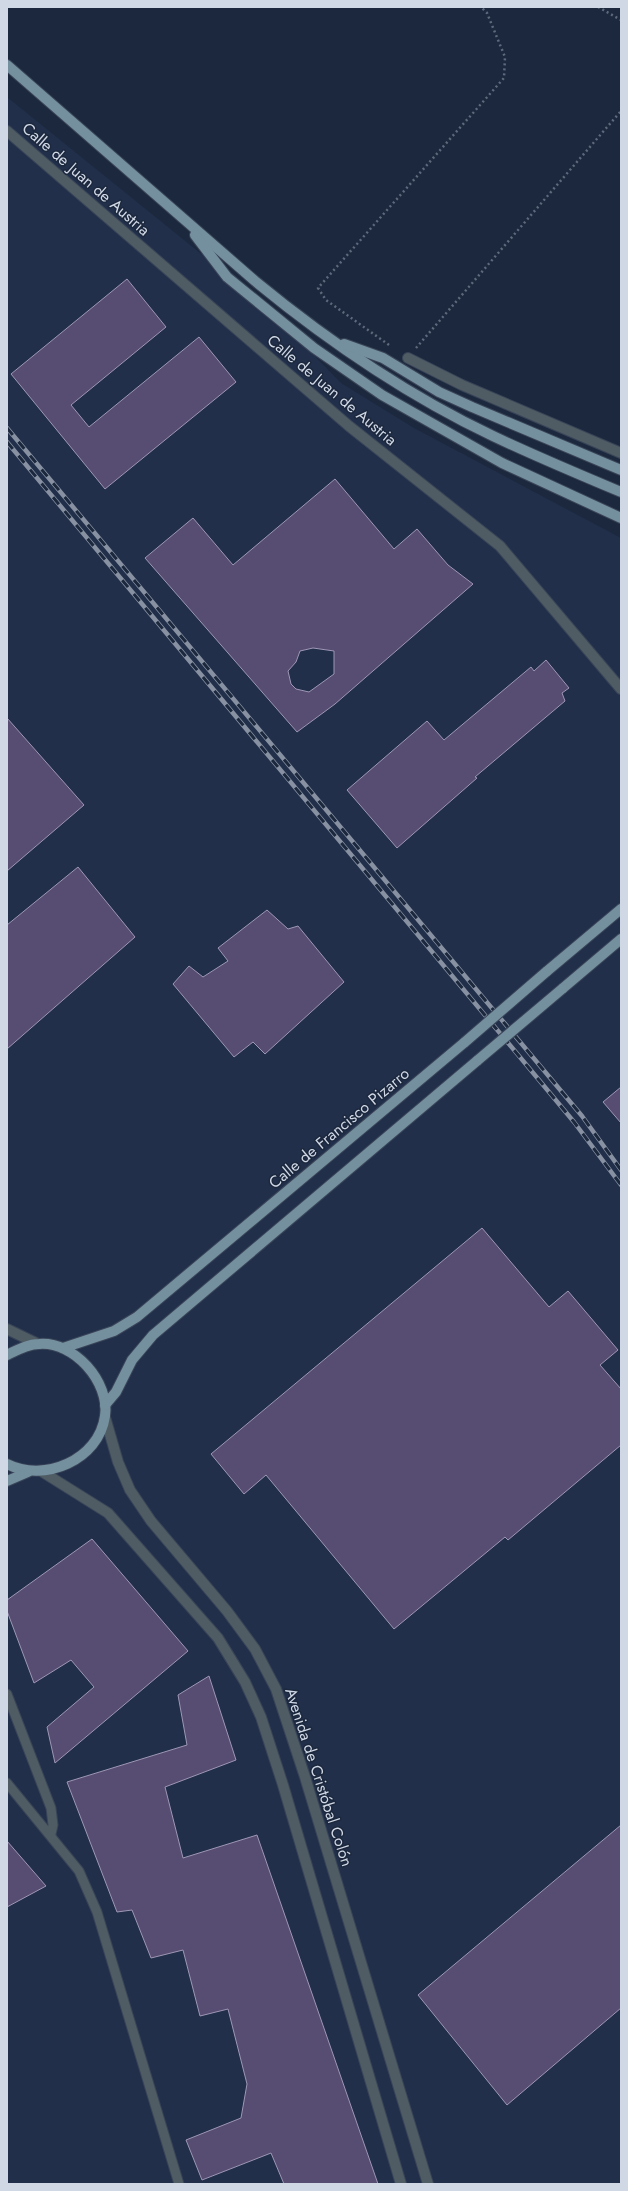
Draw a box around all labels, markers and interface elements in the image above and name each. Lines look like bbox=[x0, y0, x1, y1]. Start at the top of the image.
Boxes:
street label: Calle de Juan de Austria bbox=[17, 117, 155, 241]
street label: Calle de Juan de Austria bbox=[262, 329, 402, 451]
street label: Calle de Francisco Pizarro bbox=[264, 1062, 415, 1194]
street label: Avenida de Cristóbal Colón bbox=[279, 1685, 359, 1869]

